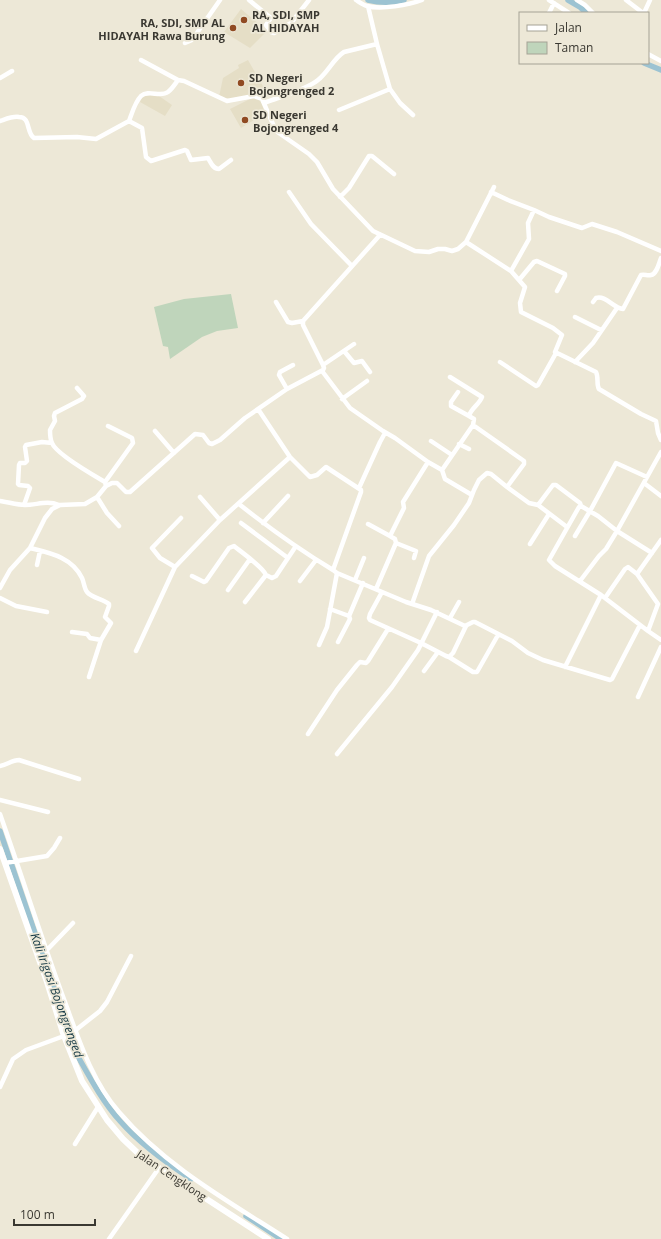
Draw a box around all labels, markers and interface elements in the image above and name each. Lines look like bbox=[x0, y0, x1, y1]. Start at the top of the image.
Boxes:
place label: RA, SDI, SMP AL HIDAYAH bbox=[252, 7, 320, 35]
legend bbox=[519, 12, 649, 64]
place label: RA, SDI, SMP AL HIDAYAH Rawa Burung bbox=[98, 15, 226, 43]
marker: RA, SDI, SMP AL HIDAYAH bbox=[239, 15, 249, 25]
text: Jalan bbox=[554, 19, 582, 36]
marker: RA, SDI, SMP AL HIDAYAH Rawa Burung bbox=[228, 23, 238, 33]
text: Taman bbox=[555, 39, 593, 56]
place label: SD Negeri Bojongrenged 2 bbox=[249, 70, 334, 98]
marker: SD Negeri Bojongrenged 2 bbox=[236, 78, 246, 88]
place label: SD Negeri Bojongrenged 4 bbox=[253, 107, 339, 135]
marker: SD Negeri Bojongrenged 4 bbox=[240, 115, 250, 125]
water label: Kali Irigasi Bojongrenged bbox=[26, 930, 88, 1061]
street label: Jalan Cengklong bbox=[133, 1145, 210, 1204]
scale bar bbox=[14, 1201, 95, 1227]
text: 100 m bbox=[20, 1206, 55, 1223]

